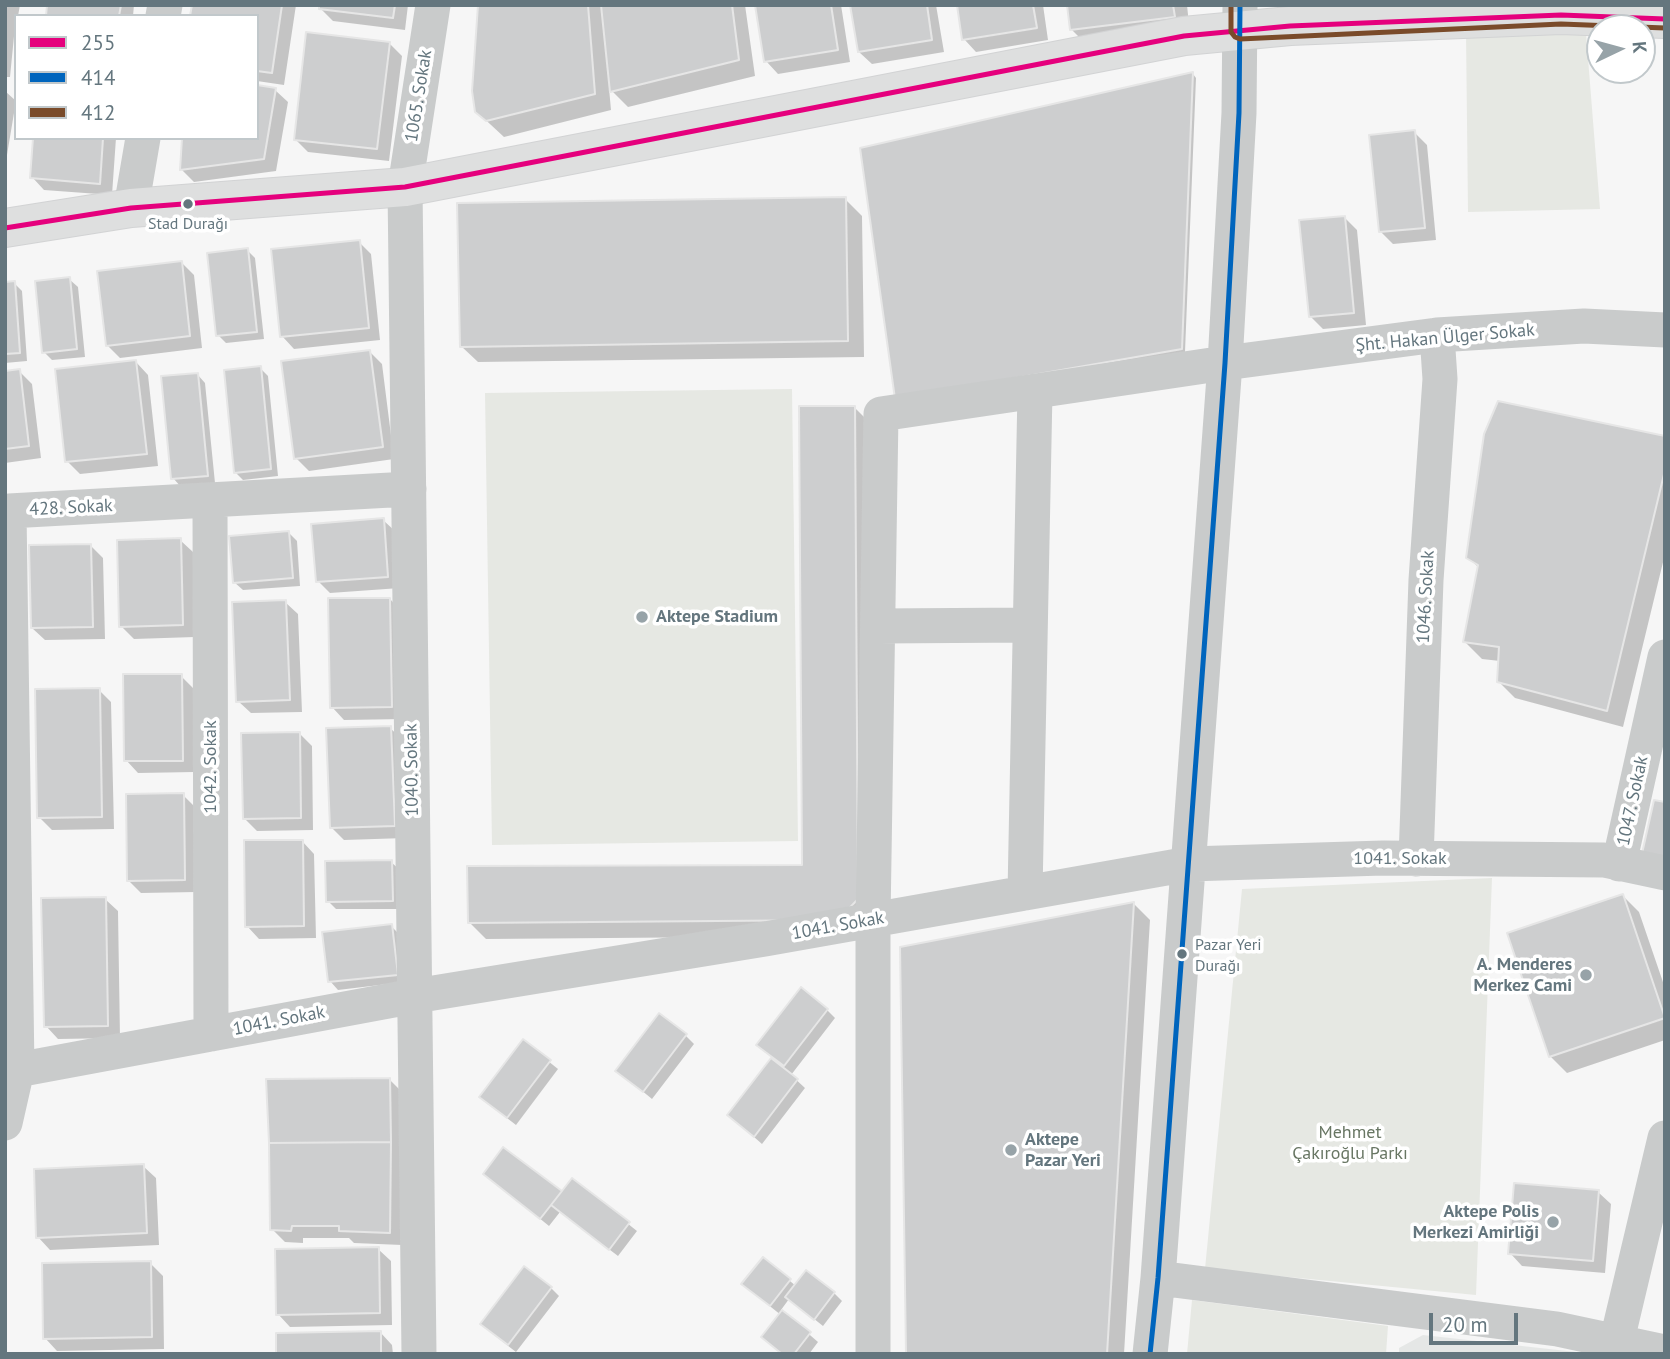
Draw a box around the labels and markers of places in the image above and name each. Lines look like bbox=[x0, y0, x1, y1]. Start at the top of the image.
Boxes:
marker: Stad Durağı bbox=[181, 197, 195, 211]
place label: Stad Durağı bbox=[148, 214, 228, 234]
place label: Aktepe Stadium bbox=[656, 606, 778, 628]
marker: Aktepe Stadium bbox=[634, 609, 650, 625]
place label: Pazar Yeri Durağı bbox=[1195, 935, 1262, 973]
marker: Pazar Yeri Durağı bbox=[1175, 947, 1189, 961]
place label: A. Menderes Merkez Cami bbox=[1474, 954, 1572, 996]
marker: A. Menderes Merkez Cami bbox=[1578, 967, 1594, 983]
place label: Aktepe Pazar Yeri bbox=[1025, 1129, 1101, 1172]
marker: Aktepe Pazar Yeri bbox=[1003, 1142, 1019, 1158]
place label: Aktepe Polis Merkezi Amirliği bbox=[1413, 1201, 1539, 1244]
marker: Aktepe Polis Merkezi Amirliği bbox=[1545, 1214, 1561, 1230]

